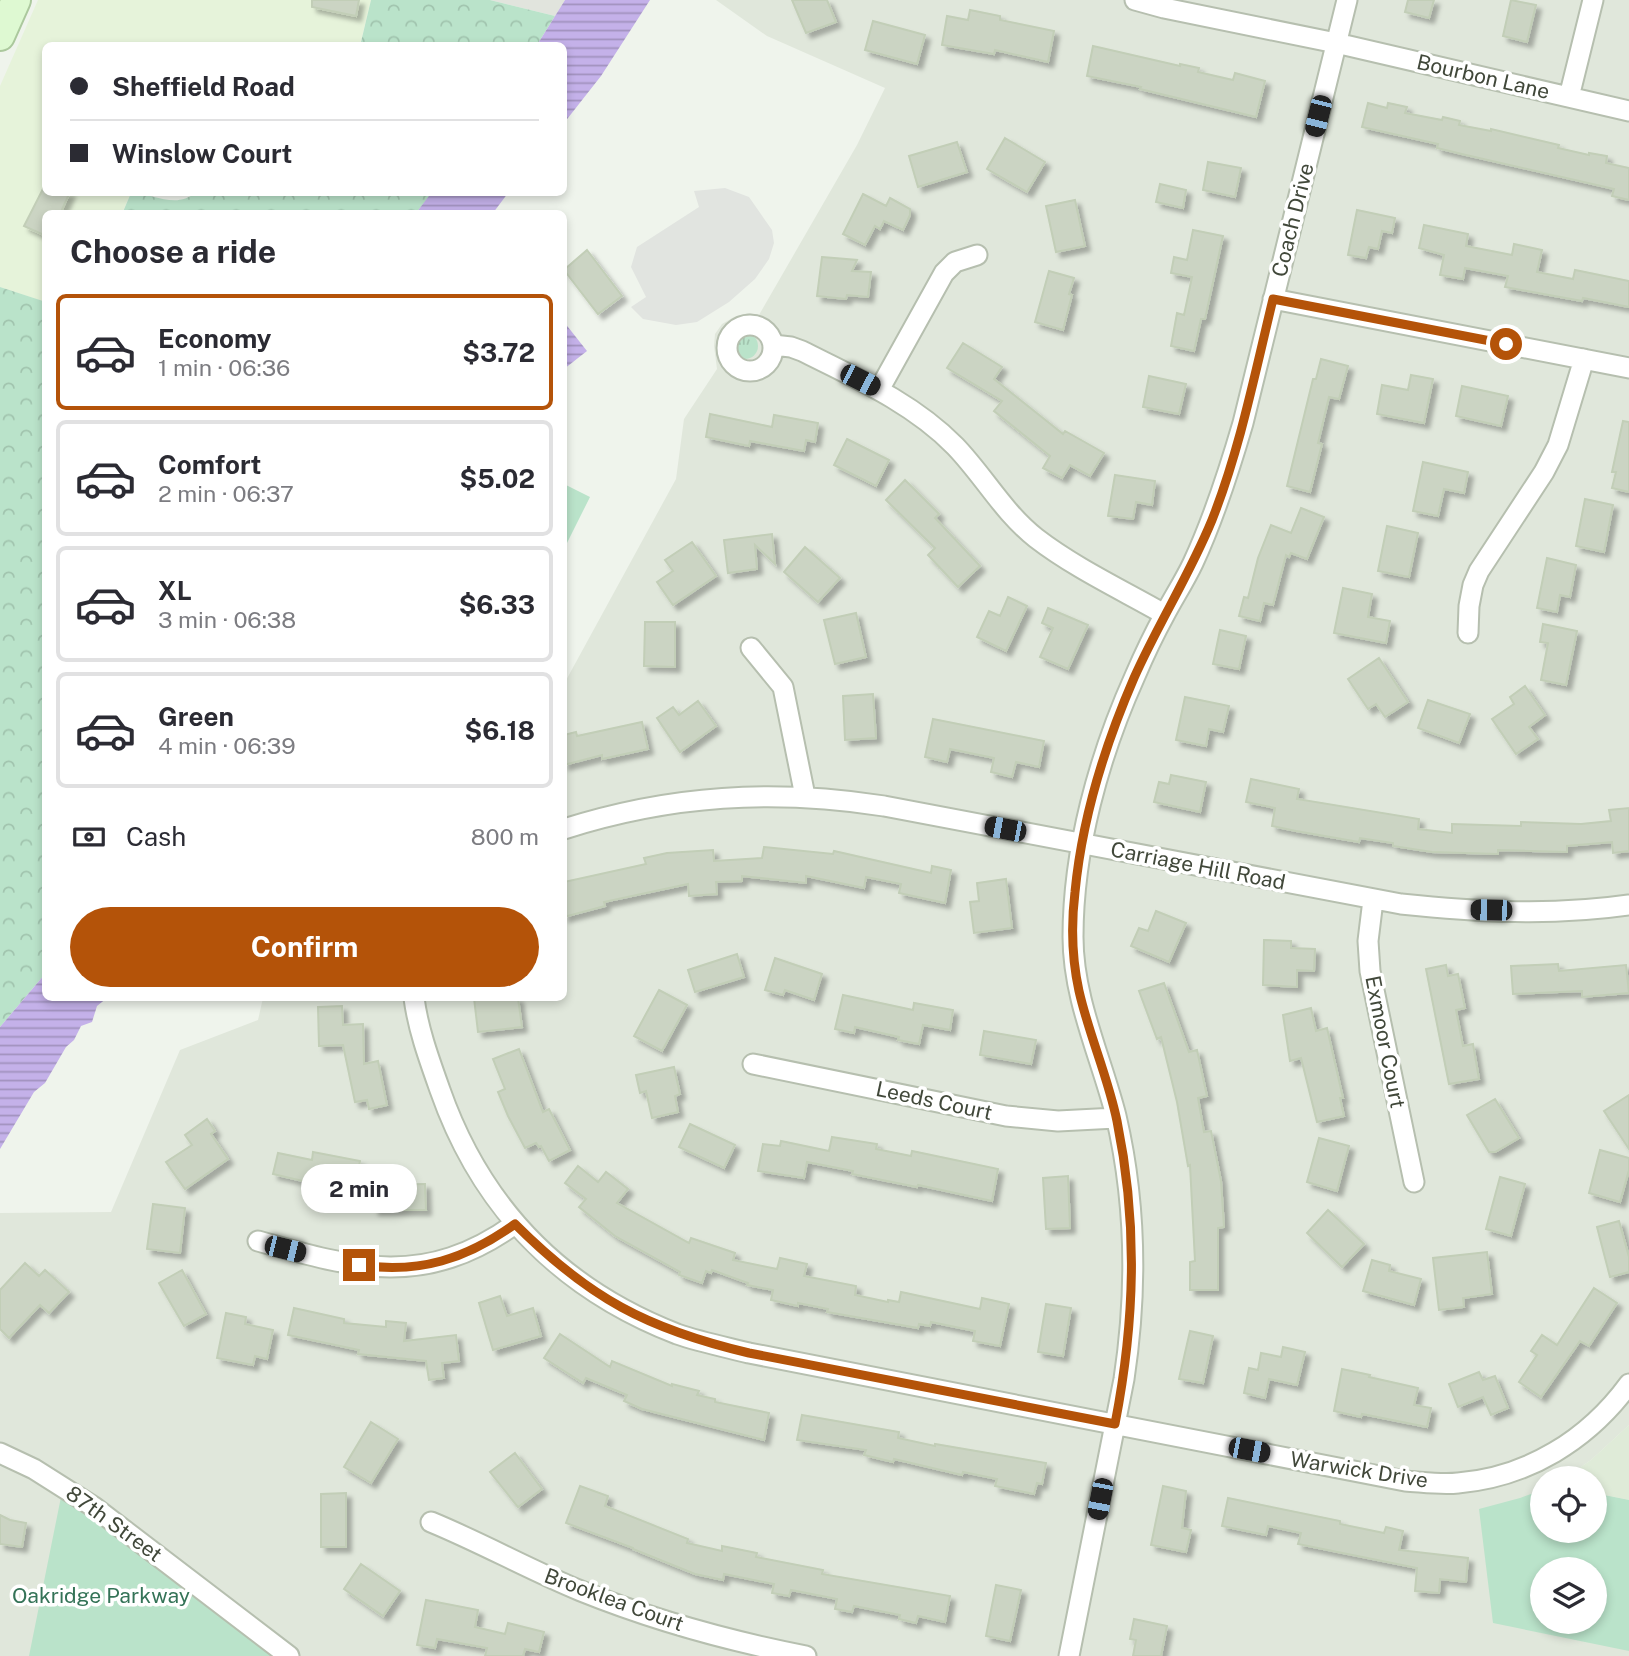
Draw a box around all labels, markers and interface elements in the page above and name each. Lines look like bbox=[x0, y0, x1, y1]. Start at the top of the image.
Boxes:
street label: Bourbon Lane bbox=[1414, 49, 1552, 104]
text: Sheffield Road bbox=[112, 71, 295, 102]
car bbox=[1303, 93, 1334, 139]
text: Winslow Court bbox=[112, 138, 292, 169]
street label: Coach Drive bbox=[1266, 160, 1319, 279]
text: Choose a ride bbox=[70, 233, 276, 270]
icon: car bbox=[74, 321, 137, 384]
text: Economy bbox=[158, 323, 271, 354]
route start bbox=[1490, 328, 1522, 360]
text: $3.72 bbox=[462, 337, 535, 368]
text: 1 min · 06:36 bbox=[158, 354, 290, 381]
car bbox=[837, 361, 884, 399]
icon: car bbox=[74, 447, 137, 510]
text: Comfort bbox=[158, 449, 261, 480]
text: $5.02 bbox=[459, 463, 535, 494]
text: 2 min · 06:37 bbox=[158, 480, 294, 507]
icon: car bbox=[74, 573, 137, 636]
text: XL bbox=[158, 575, 192, 606]
text: $6.33 bbox=[459, 589, 535, 620]
text: 3 min · 06:38 bbox=[158, 606, 296, 633]
icon: car bbox=[74, 699, 137, 762]
text: Green bbox=[158, 701, 234, 732]
text: $6.18 bbox=[465, 715, 535, 746]
text: 4 min · 06:39 bbox=[158, 732, 296, 759]
car bbox=[983, 815, 1028, 843]
icon: cash bbox=[70, 818, 108, 856]
text: Cash bbox=[126, 821, 186, 852]
text: 800 m bbox=[471, 823, 539, 850]
street label: Carriage Hill Road bbox=[1109, 836, 1288, 895]
car bbox=[1470, 899, 1513, 921]
button: Confirm bbox=[70, 907, 539, 987]
street label: Exmoor Court bbox=[1360, 973, 1411, 1110]
street label: Leeds Court bbox=[874, 1076, 995, 1125]
callout: 2 min bbox=[301, 1164, 417, 1212]
text: 2 min bbox=[329, 1175, 389, 1202]
car bbox=[263, 1234, 308, 1264]
route end bbox=[343, 1249, 375, 1281]
car bbox=[1227, 1436, 1272, 1464]
street label: Warwick Drive bbox=[1288, 1446, 1430, 1493]
map controls bbox=[1530, 1466, 1607, 1634]
button: locate bbox=[1530, 1466, 1607, 1543]
car bbox=[1086, 1476, 1115, 1522]
street label: 87th Street bbox=[61, 1480, 167, 1567]
button: layers bbox=[1530, 1557, 1607, 1634]
street label: Brooklea Court bbox=[541, 1563, 687, 1636]
park label: Oakridge Parkway bbox=[12, 1583, 190, 1608]

